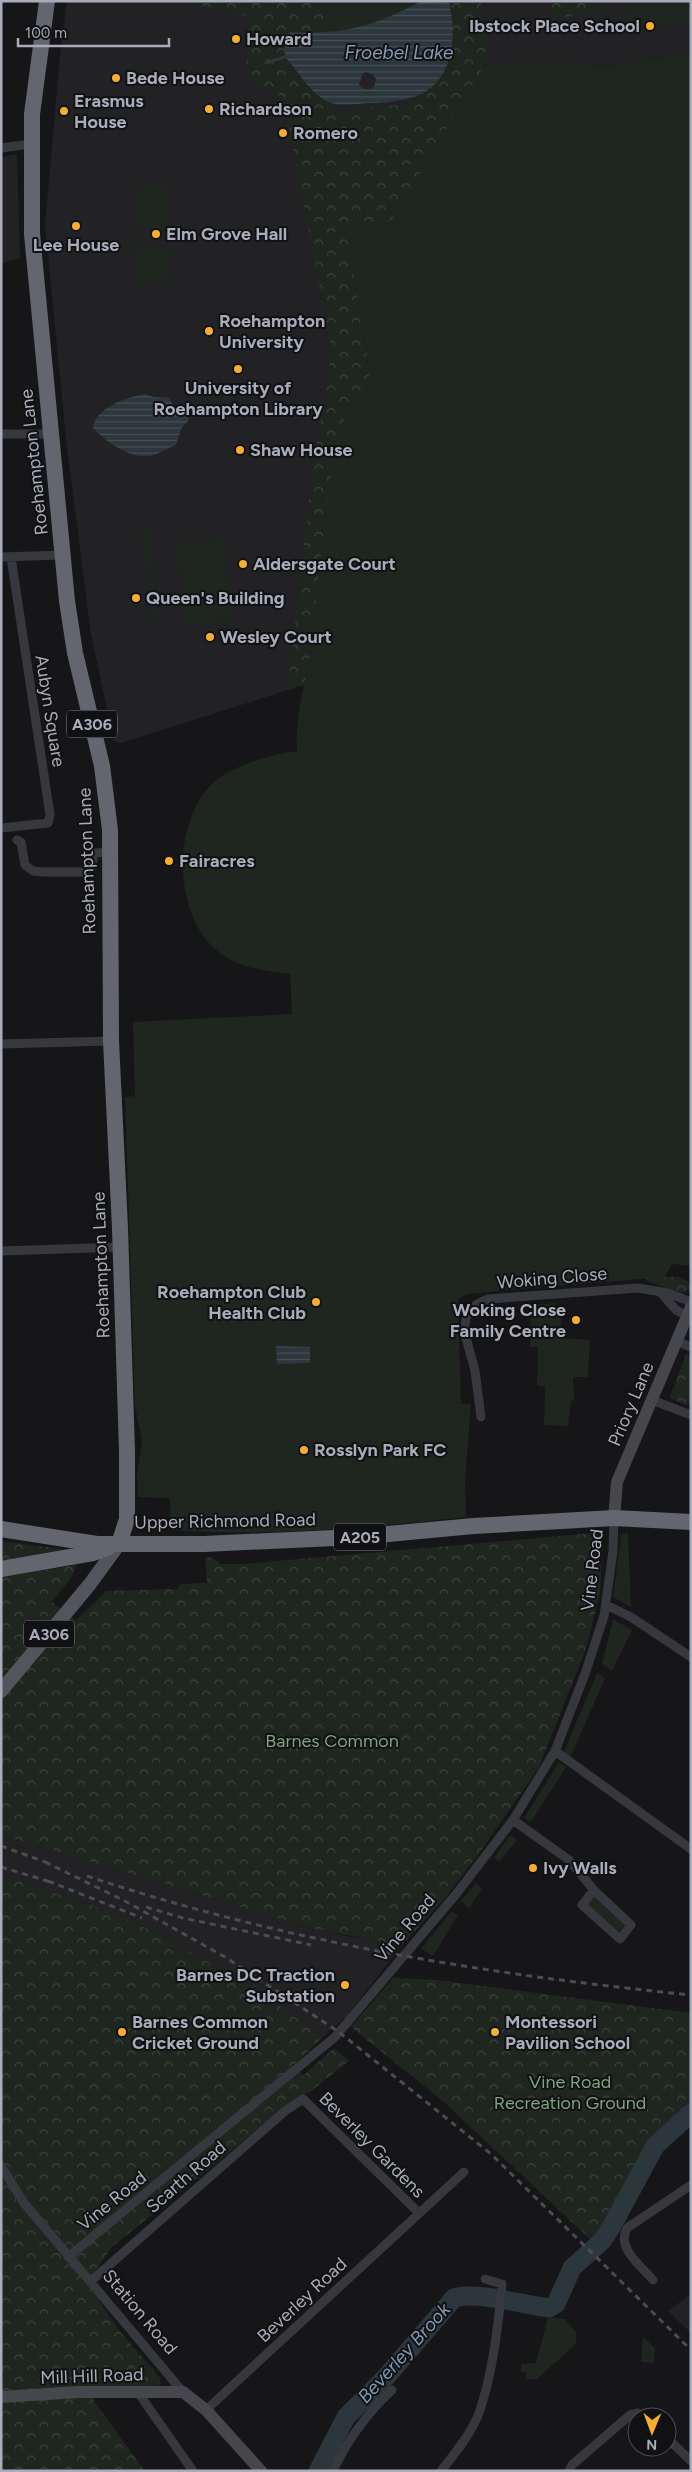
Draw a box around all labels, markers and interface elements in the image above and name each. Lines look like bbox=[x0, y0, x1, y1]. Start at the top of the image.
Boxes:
scale bar bbox=[18, 15, 169, 47]
place label: Ibstock Place School bbox=[469, 15, 640, 37]
marker: Ibstock Place School bbox=[644, 20, 656, 32]
text: 100 m bbox=[25, 24, 67, 42]
place label: Howard bbox=[246, 28, 311, 50]
marker: Howard bbox=[230, 33, 242, 45]
water label: Froebel Lake bbox=[345, 41, 454, 64]
place label: Bede House bbox=[126, 67, 225, 89]
marker: Bede House bbox=[110, 72, 122, 84]
place label: Erasmus House bbox=[74, 90, 144, 133]
place label: Richardson bbox=[219, 98, 312, 120]
marker: Richardson bbox=[203, 103, 215, 115]
marker: Erasmus House bbox=[58, 105, 70, 117]
place label: Romero bbox=[293, 122, 358, 144]
marker: Romero bbox=[277, 127, 289, 139]
marker: Lee House bbox=[70, 220, 82, 232]
place label: Elm Grove Hall bbox=[166, 223, 287, 245]
marker: Elm Grove Hall bbox=[150, 228, 162, 240]
place label: Lee House bbox=[33, 234, 119, 256]
place label: Roehampton University bbox=[219, 310, 325, 353]
marker: Roehampton University bbox=[203, 325, 215, 337]
marker: University of Roehampton Library bbox=[232, 363, 244, 375]
place label: University of Roehampton Library bbox=[153, 377, 323, 420]
street label: Roehampton Lane bbox=[15, 388, 53, 536]
place label: Shaw House bbox=[250, 439, 352, 461]
marker: Shaw House bbox=[234, 444, 246, 456]
place label: Aldersgate Court bbox=[253, 553, 396, 575]
marker: Aldersgate Court bbox=[237, 558, 249, 570]
place label: Queen's Building bbox=[146, 587, 285, 609]
marker: Queen's Building bbox=[130, 592, 142, 604]
place label: Wesley Court bbox=[220, 626, 332, 648]
marker: Wesley Court bbox=[204, 631, 216, 643]
street label: Aubyn Square bbox=[30, 653, 70, 769]
road number: A306 bbox=[67, 711, 117, 738]
street label: Roehampton Lane bbox=[73, 787, 101, 935]
place label: Fairacres bbox=[179, 850, 255, 872]
marker: Fairacres bbox=[163, 855, 175, 867]
street label: Roehampton Lane bbox=[87, 1191, 115, 1339]
street label: Woking Close bbox=[496, 1262, 608, 1294]
place label: Roehampton Club Health Club bbox=[157, 1281, 306, 1324]
marker: Roehampton Club Health Club bbox=[310, 1296, 322, 1308]
place label: Woking Close Family Centre bbox=[450, 1299, 566, 1342]
marker: Woking Close Family Centre bbox=[570, 1314, 582, 1326]
street label: Priory Lane bbox=[603, 1358, 659, 1449]
place label: Rosslyn Park FC bbox=[314, 1439, 446, 1461]
marker: Rosslyn Park FC bbox=[298, 1444, 310, 1456]
street label: Upper Richmond Road bbox=[134, 1508, 316, 1534]
road number: A205 bbox=[334, 1524, 386, 1550]
street label: Vine Road bbox=[576, 1528, 608, 1612]
road number: A306 bbox=[24, 1620, 74, 1648]
park label: Barnes Common bbox=[265, 1730, 399, 1752]
place label: Ivy Walls bbox=[543, 1857, 617, 1879]
marker: Ivy Walls bbox=[527, 1862, 539, 1874]
street label: Vine Road bbox=[370, 1889, 440, 1967]
place label: Barnes DC Traction Substation bbox=[176, 1964, 335, 2007]
marker: Barnes DC Traction Substation bbox=[339, 1979, 351, 1991]
place label: Barnes Common Cricket Ground bbox=[132, 2011, 268, 2054]
place label: Montessori Pavilion School bbox=[505, 2011, 630, 2054]
marker: Barnes Common Cricket Ground bbox=[116, 2026, 128, 2038]
marker: Montessori Pavilion School bbox=[489, 2026, 501, 2038]
park label: Vine Road Recreation Ground bbox=[494, 2071, 646, 2114]
street label: Beverley Gardens bbox=[314, 2087, 430, 2203]
street label: Scarth Road bbox=[142, 2136, 230, 2218]
street label: Vine Road bbox=[73, 2167, 151, 2235]
street label: Beverley Road bbox=[253, 2253, 351, 2347]
street label: Station Road bbox=[98, 2265, 182, 2359]
water label: Beverley Brook bbox=[353, 2297, 456, 2408]
street label: Mill Hill Road bbox=[40, 2363, 144, 2389]
north arrow bbox=[627, 2407, 677, 2457]
text: N bbox=[646, 2436, 657, 2453]

